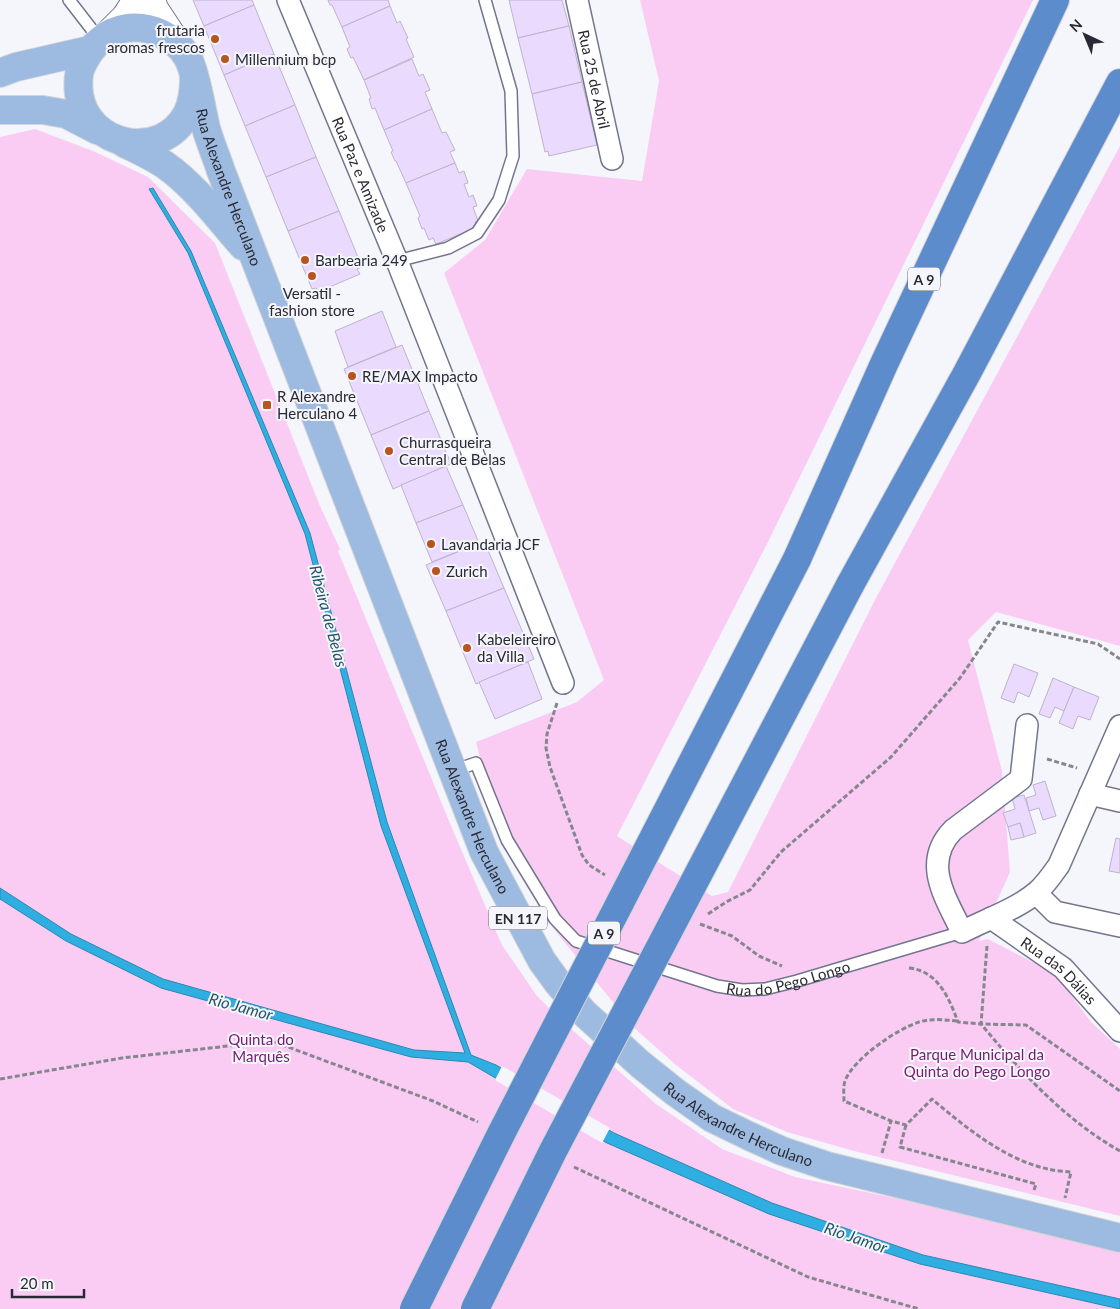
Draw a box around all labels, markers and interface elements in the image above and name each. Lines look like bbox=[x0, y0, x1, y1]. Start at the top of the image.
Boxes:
north arrow bbox=[1060, 10, 1110, 60]
text: N bbox=[1066, 15, 1085, 35]
place label: frutaria aromas frescos bbox=[107, 21, 205, 56]
street label: Rua 25 de Abril bbox=[575, 28, 614, 130]
marker: frutaria aromas frescos bbox=[209, 33, 221, 45]
place label: Millennium bcp bbox=[235, 50, 336, 68]
marker: Millennium bcp bbox=[219, 53, 231, 65]
street label: Rua Alexandre Herculano bbox=[193, 107, 266, 268]
street label: Rua Paz e Amizade bbox=[329, 114, 393, 235]
place label: Barbearia 249 bbox=[315, 251, 408, 269]
marker: Barbearia 249 bbox=[299, 254, 311, 266]
road number: A 9 bbox=[908, 268, 940, 290]
marker: Versatil - fashion store bbox=[306, 270, 318, 282]
place label: Versatil - fashion store bbox=[269, 284, 355, 319]
place label: RE/MAX Impacto bbox=[362, 367, 478, 385]
marker: RE/MAX Impacto bbox=[346, 370, 358, 382]
place label: R Alexandre Herculano 4 bbox=[277, 387, 358, 422]
marker: R Alexandre Herculano 4 bbox=[261, 399, 273, 411]
place label: Churrasqueira Central de Belas bbox=[399, 433, 506, 468]
marker: Churrasqueira Central de Belas bbox=[383, 445, 395, 457]
place label: Lavandaria JCF bbox=[441, 535, 540, 553]
marker: Lavandaria JCF bbox=[425, 538, 437, 550]
place label: Zurich bbox=[446, 562, 488, 580]
water label: Ribeira de Belas bbox=[306, 563, 352, 670]
marker: Zurich bbox=[430, 565, 442, 577]
place label: Kabeleireiro da Villa bbox=[477, 630, 556, 665]
marker: Kabeleireiro da Villa bbox=[461, 642, 473, 654]
street label: Rua Alexandre Herculano bbox=[432, 736, 513, 897]
road number: EN 117 bbox=[489, 906, 547, 930]
road number: A 9 bbox=[588, 921, 620, 944]
street label: Rua das Dálias bbox=[1018, 933, 1100, 1008]
street label: Rua do Pego Longo bbox=[725, 957, 852, 999]
water label: Rio Jamor bbox=[207, 988, 275, 1024]
park label: Quinta do Marquês bbox=[228, 1030, 294, 1065]
park label: Parque Municipal da Quinta do Pego Longo bbox=[904, 1045, 1050, 1080]
street label: Rua Alexandre Herculano bbox=[660, 1078, 815, 1170]
water label: Rio Jamor bbox=[822, 1217, 890, 1257]
scale bar bbox=[12, 1266, 85, 1298]
text: 20 m bbox=[20, 1274, 54, 1292]

